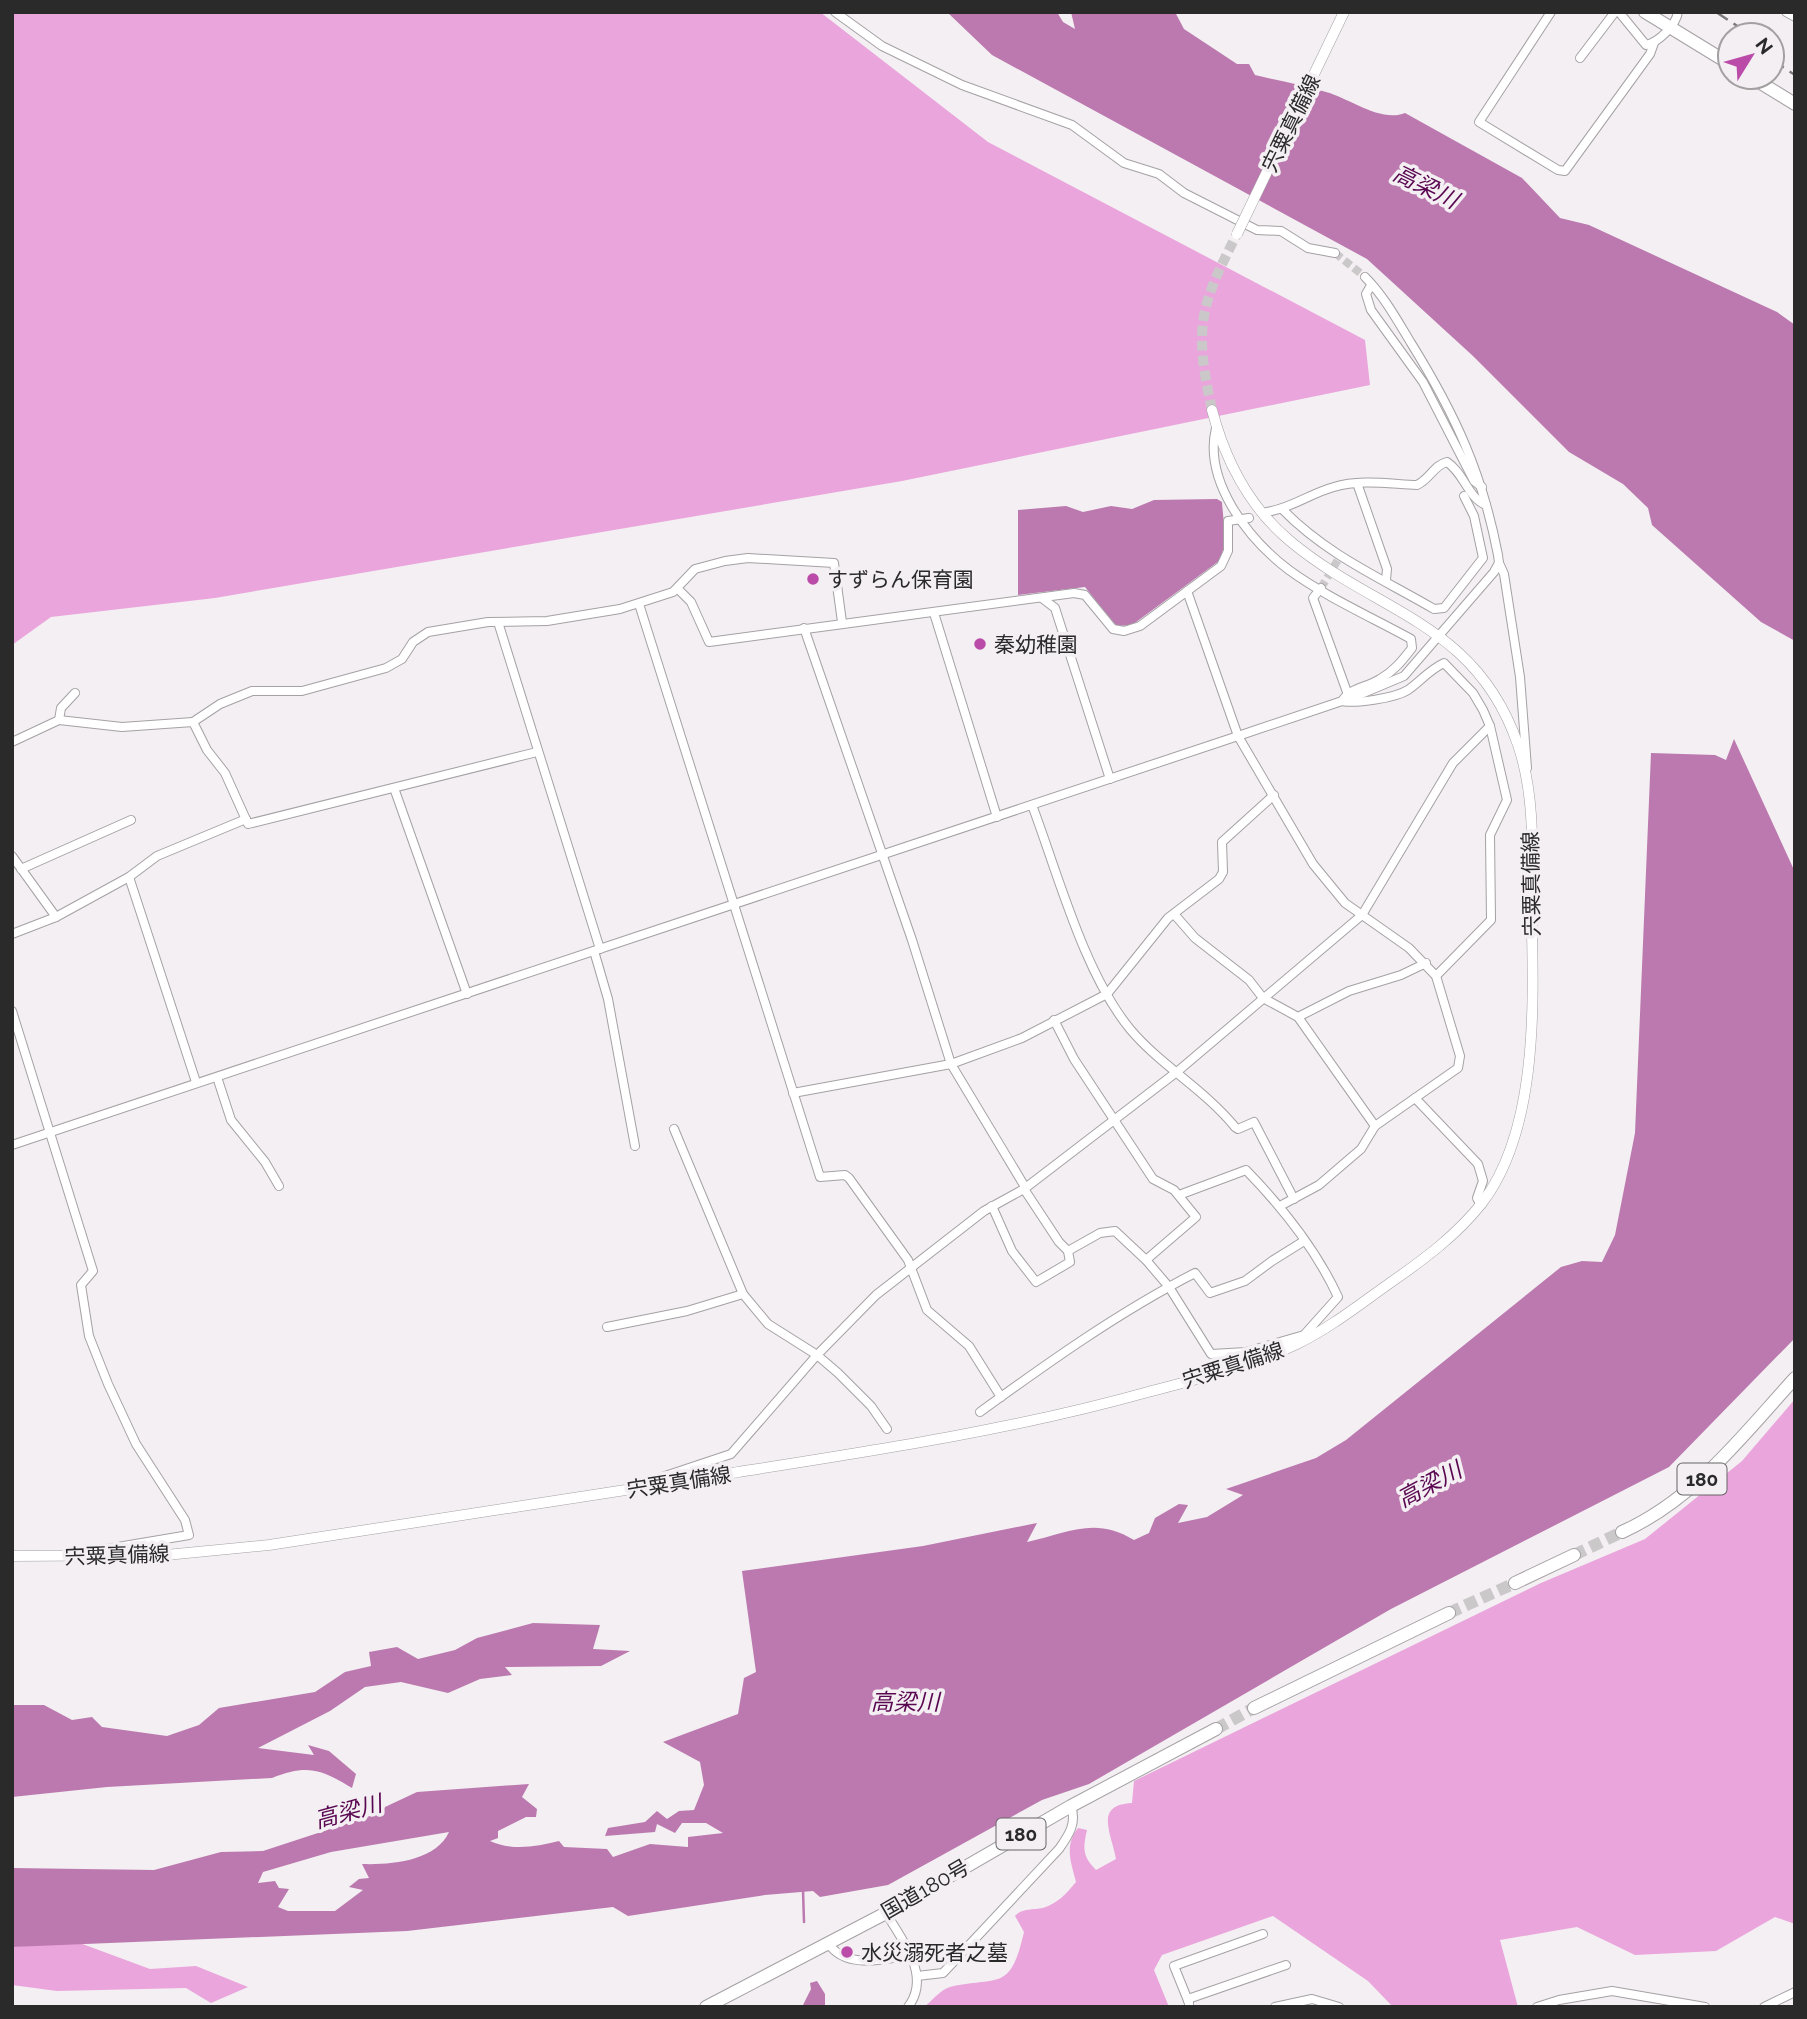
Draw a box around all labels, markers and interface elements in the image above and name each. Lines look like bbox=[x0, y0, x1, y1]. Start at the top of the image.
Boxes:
north arrow bbox=[1716, 21, 1786, 91]
text: N bbox=[1751, 33, 1778, 58]
street label: 宍粟真備線 bbox=[1257, 70, 1325, 176]
water label: 高梁川 bbox=[1389, 159, 1466, 215]
place label: すずらん保育園 bbox=[827, 567, 974, 592]
marker: すずらん保育園 bbox=[805, 571, 821, 587]
place label: 秦幼稚園 bbox=[994, 632, 1078, 657]
marker: 秦幼稚園 bbox=[972, 636, 988, 652]
street label: 宍粟真備線 bbox=[1518, 831, 1544, 937]
street label: 宍粟真備線 bbox=[1179, 1337, 1287, 1393]
water label: 高梁川 bbox=[1392, 1454, 1468, 1512]
street label: 宍粟真備線 bbox=[625, 1461, 733, 1503]
road number: 180 bbox=[1678, 1464, 1726, 1494]
street label: 宍粟真備線 bbox=[64, 1541, 170, 1569]
water label: 高梁川 bbox=[871, 1688, 943, 1715]
water label: 高梁川 bbox=[311, 1788, 388, 1833]
road number: 180 bbox=[996, 1818, 1046, 1850]
street label: 国道180号 bbox=[877, 1854, 973, 1924]
place label: 水災溺死者之墓 bbox=[861, 1940, 1008, 1965]
marker: 水災溺死者之墓 bbox=[839, 1944, 855, 1960]

